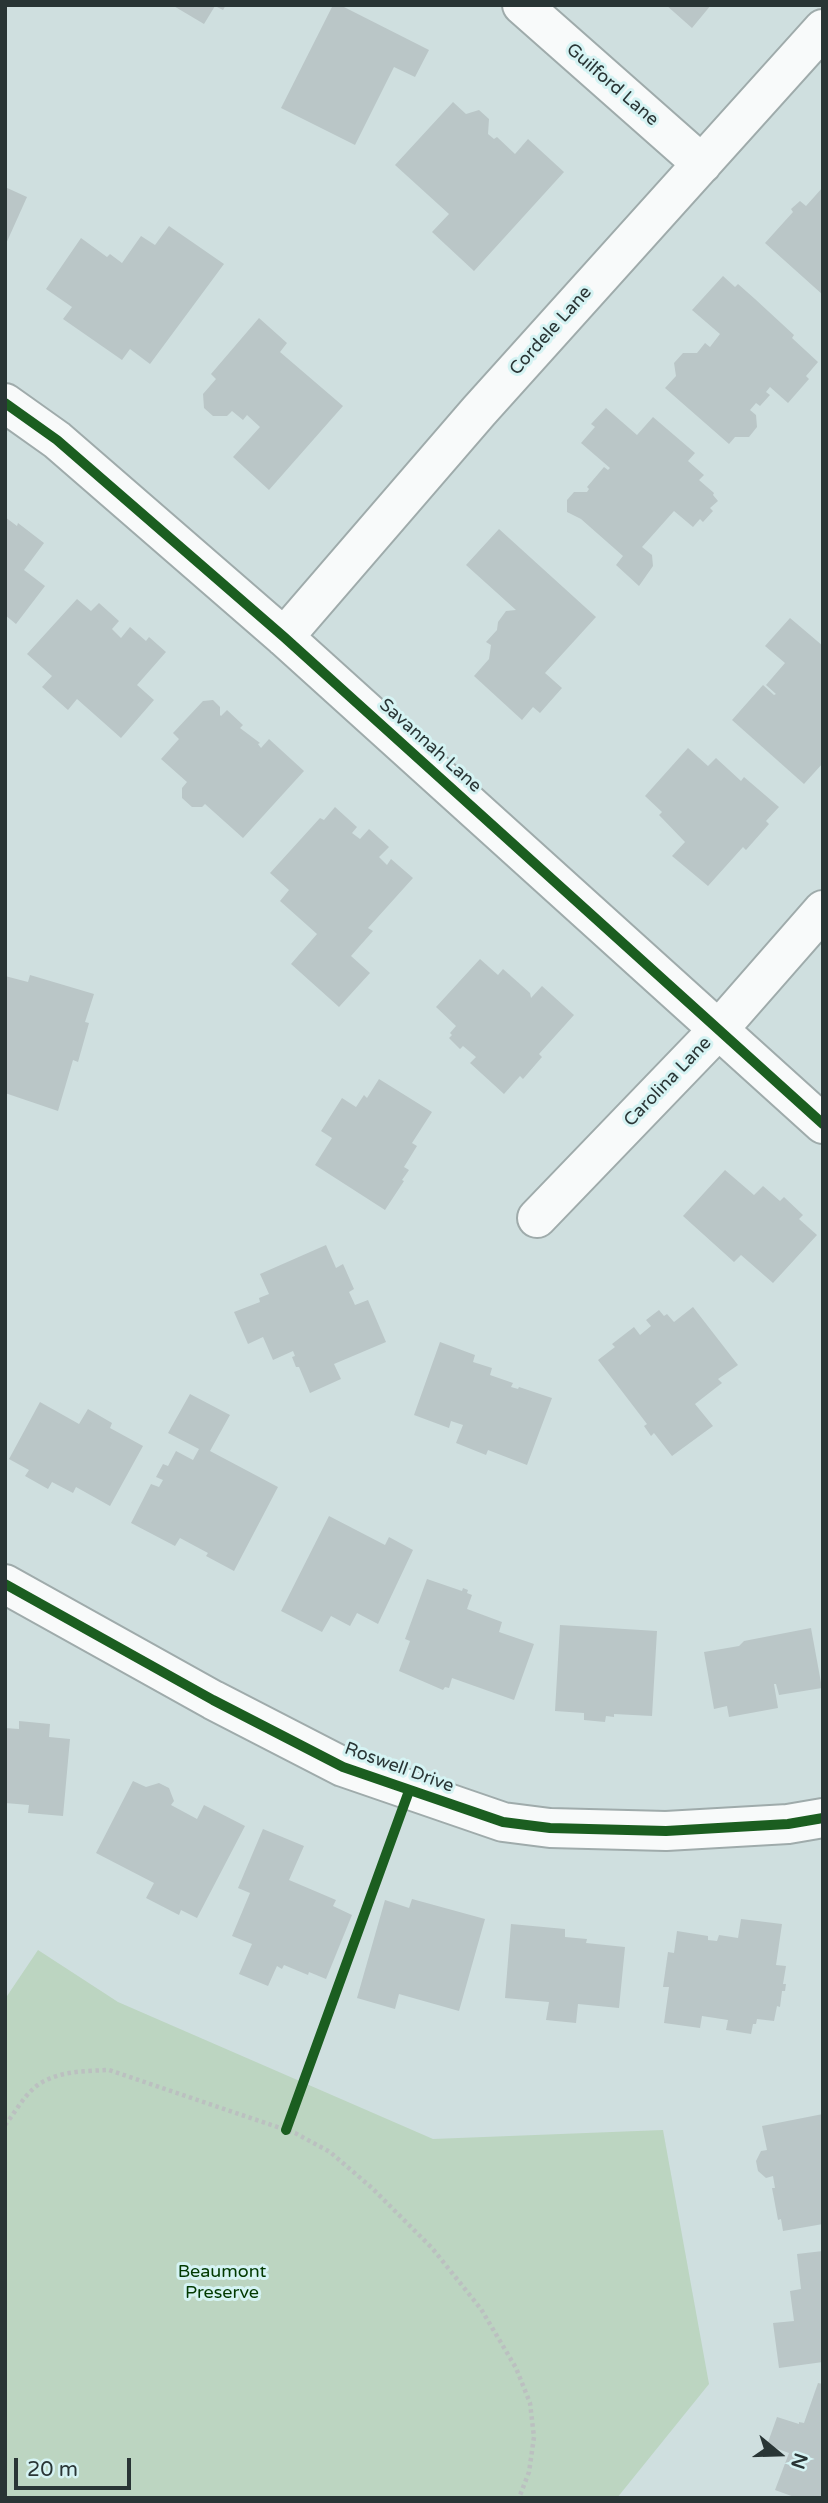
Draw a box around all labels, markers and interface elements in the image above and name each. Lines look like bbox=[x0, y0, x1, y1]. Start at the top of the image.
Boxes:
street label: Guilford Lane bbox=[561, 39, 663, 131]
street label: Cordele Lane bbox=[505, 282, 597, 380]
street label: Savannah Lane bbox=[375, 695, 485, 797]
street label: Carolina Lane bbox=[620, 1033, 716, 1131]
street label: Roswell Drive bbox=[341, 1738, 457, 1798]
park label: Beaumont Preserve bbox=[178, 2261, 266, 2304]
north arrow bbox=[744, 2419, 814, 2489]
scale bar bbox=[18, 2444, 135, 2488]
text: N bbox=[786, 2450, 812, 2472]
text: 20 m bbox=[27, 2457, 78, 2482]

